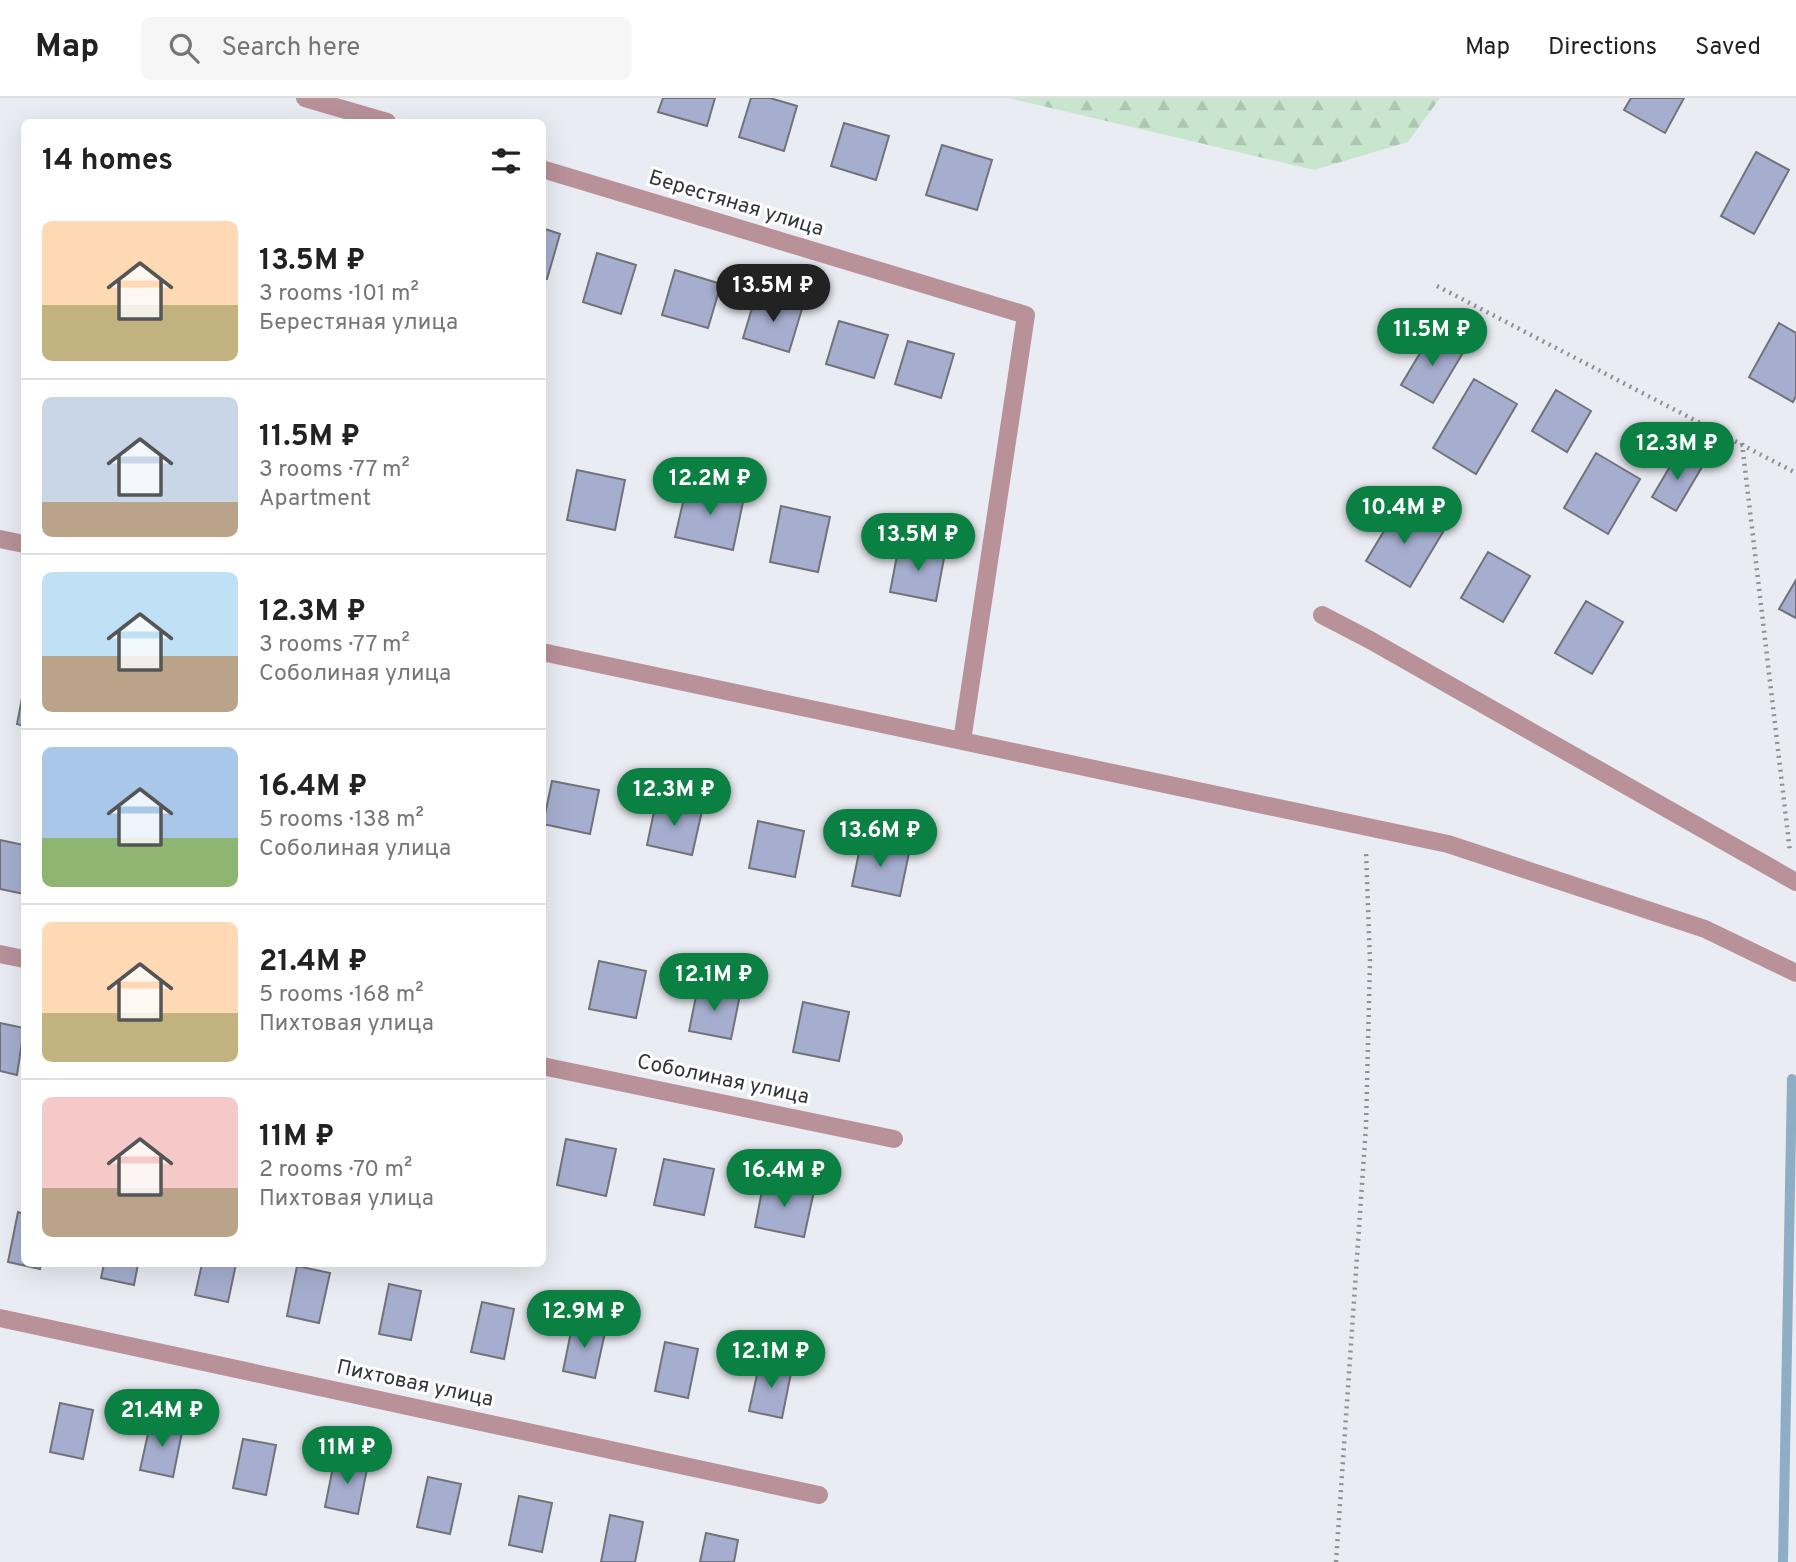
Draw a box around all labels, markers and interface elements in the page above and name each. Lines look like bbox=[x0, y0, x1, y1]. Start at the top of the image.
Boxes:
search box bbox=[141, 17, 631, 80]
text: Map bbox=[35, 27, 99, 69]
icon: search bbox=[165, 29, 203, 67]
text: Search here bbox=[221, 32, 360, 65]
text: Map bbox=[1465, 33, 1510, 63]
text: Directions bbox=[1548, 33, 1657, 63]
text: Saved bbox=[1695, 33, 1761, 63]
icon: filters bbox=[487, 142, 525, 180]
text: 14 homes bbox=[42, 143, 173, 180]
street label: Берестяная улица bbox=[645, 165, 827, 243]
text: 13.5M ₽ bbox=[259, 243, 365, 280]
icon: home bbox=[98, 249, 182, 333]
pin: 13.5M ₽ bbox=[708, 264, 838, 324]
text: 13.5M ₽ bbox=[732, 272, 814, 301]
text: 3 rooms · 101 m² bbox=[259, 280, 419, 309]
pin: 11.5M ₽ bbox=[1367, 308, 1497, 368]
text: Берестяная улица bbox=[259, 309, 458, 338]
text: 11.5M ₽ bbox=[1393, 316, 1471, 345]
text: 11.5M ₽ bbox=[259, 419, 360, 456]
pin: 12.3M ₽ bbox=[1612, 422, 1742, 482]
icon: home bbox=[98, 425, 182, 509]
text: 12.3M ₽ bbox=[1636, 430, 1718, 459]
text: 3 rooms · 77 m² bbox=[259, 456, 410, 485]
pin: 12.2M ₽ bbox=[645, 458, 775, 517]
text: 12.2M ₽ bbox=[669, 465, 751, 494]
text: Apartment bbox=[259, 485, 371, 514]
pin: 10.4M ₽ bbox=[1339, 486, 1469, 546]
text: 10.4M ₽ bbox=[1362, 494, 1446, 523]
pin: 13.5M ₽ bbox=[853, 514, 983, 573]
text: 13.5M ₽ bbox=[877, 521, 959, 550]
text: 12.3M ₽ bbox=[259, 594, 366, 631]
icon: home bbox=[98, 600, 182, 684]
text: 3 rooms · 77 m² bbox=[259, 631, 410, 660]
text: Соболиная улица bbox=[259, 660, 451, 689]
pin: 12.3M ₽ bbox=[609, 768, 739, 828]
text: 16.4M ₽ bbox=[259, 769, 368, 806]
icon: home bbox=[98, 775, 182, 859]
text: 12.3M ₽ bbox=[633, 776, 715, 805]
text: 5 rooms · 138 m² bbox=[259, 806, 424, 835]
pin: 13.6M ₽ bbox=[815, 810, 945, 869]
text: 13.6M ₽ bbox=[839, 817, 921, 846]
text: Соболиная улица bbox=[259, 835, 451, 864]
text: 21.4M ₽ bbox=[259, 944, 368, 981]
icon: home bbox=[98, 950, 182, 1034]
pin: 12.1M ₽ bbox=[649, 954, 779, 1013]
text: 12.1M ₽ bbox=[675, 961, 753, 990]
text: 5 rooms · 168 m² bbox=[259, 981, 424, 1010]
text: Пихтовая улица bbox=[259, 1010, 434, 1039]
street label: Соболиная улица bbox=[634, 1049, 812, 1111]
text: 11M ₽ bbox=[259, 1119, 334, 1156]
icon: home bbox=[98, 1125, 182, 1209]
pin: 16.4M ₽ bbox=[719, 1150, 849, 1209]
text: 2 rooms · 70 m² bbox=[259, 1156, 412, 1185]
text: 16.4M ₽ bbox=[742, 1157, 826, 1186]
text: Пихтовая улица bbox=[259, 1185, 434, 1214]
pin: 12.9M ₽ bbox=[519, 1290, 649, 1350]
text: 12.9M ₽ bbox=[543, 1298, 625, 1327]
pin: 12.1M ₽ bbox=[706, 1330, 836, 1390]
text: 12.1M ₽ bbox=[732, 1338, 810, 1367]
street label: Пихтовая улица bbox=[334, 1354, 496, 1414]
pin: 21.4M ₽ bbox=[97, 1390, 227, 1449]
text: 21.4M ₽ bbox=[120, 1397, 204, 1426]
pin: 11M ₽ bbox=[298, 1426, 396, 1486]
text: 11M ₽ bbox=[318, 1434, 376, 1463]

